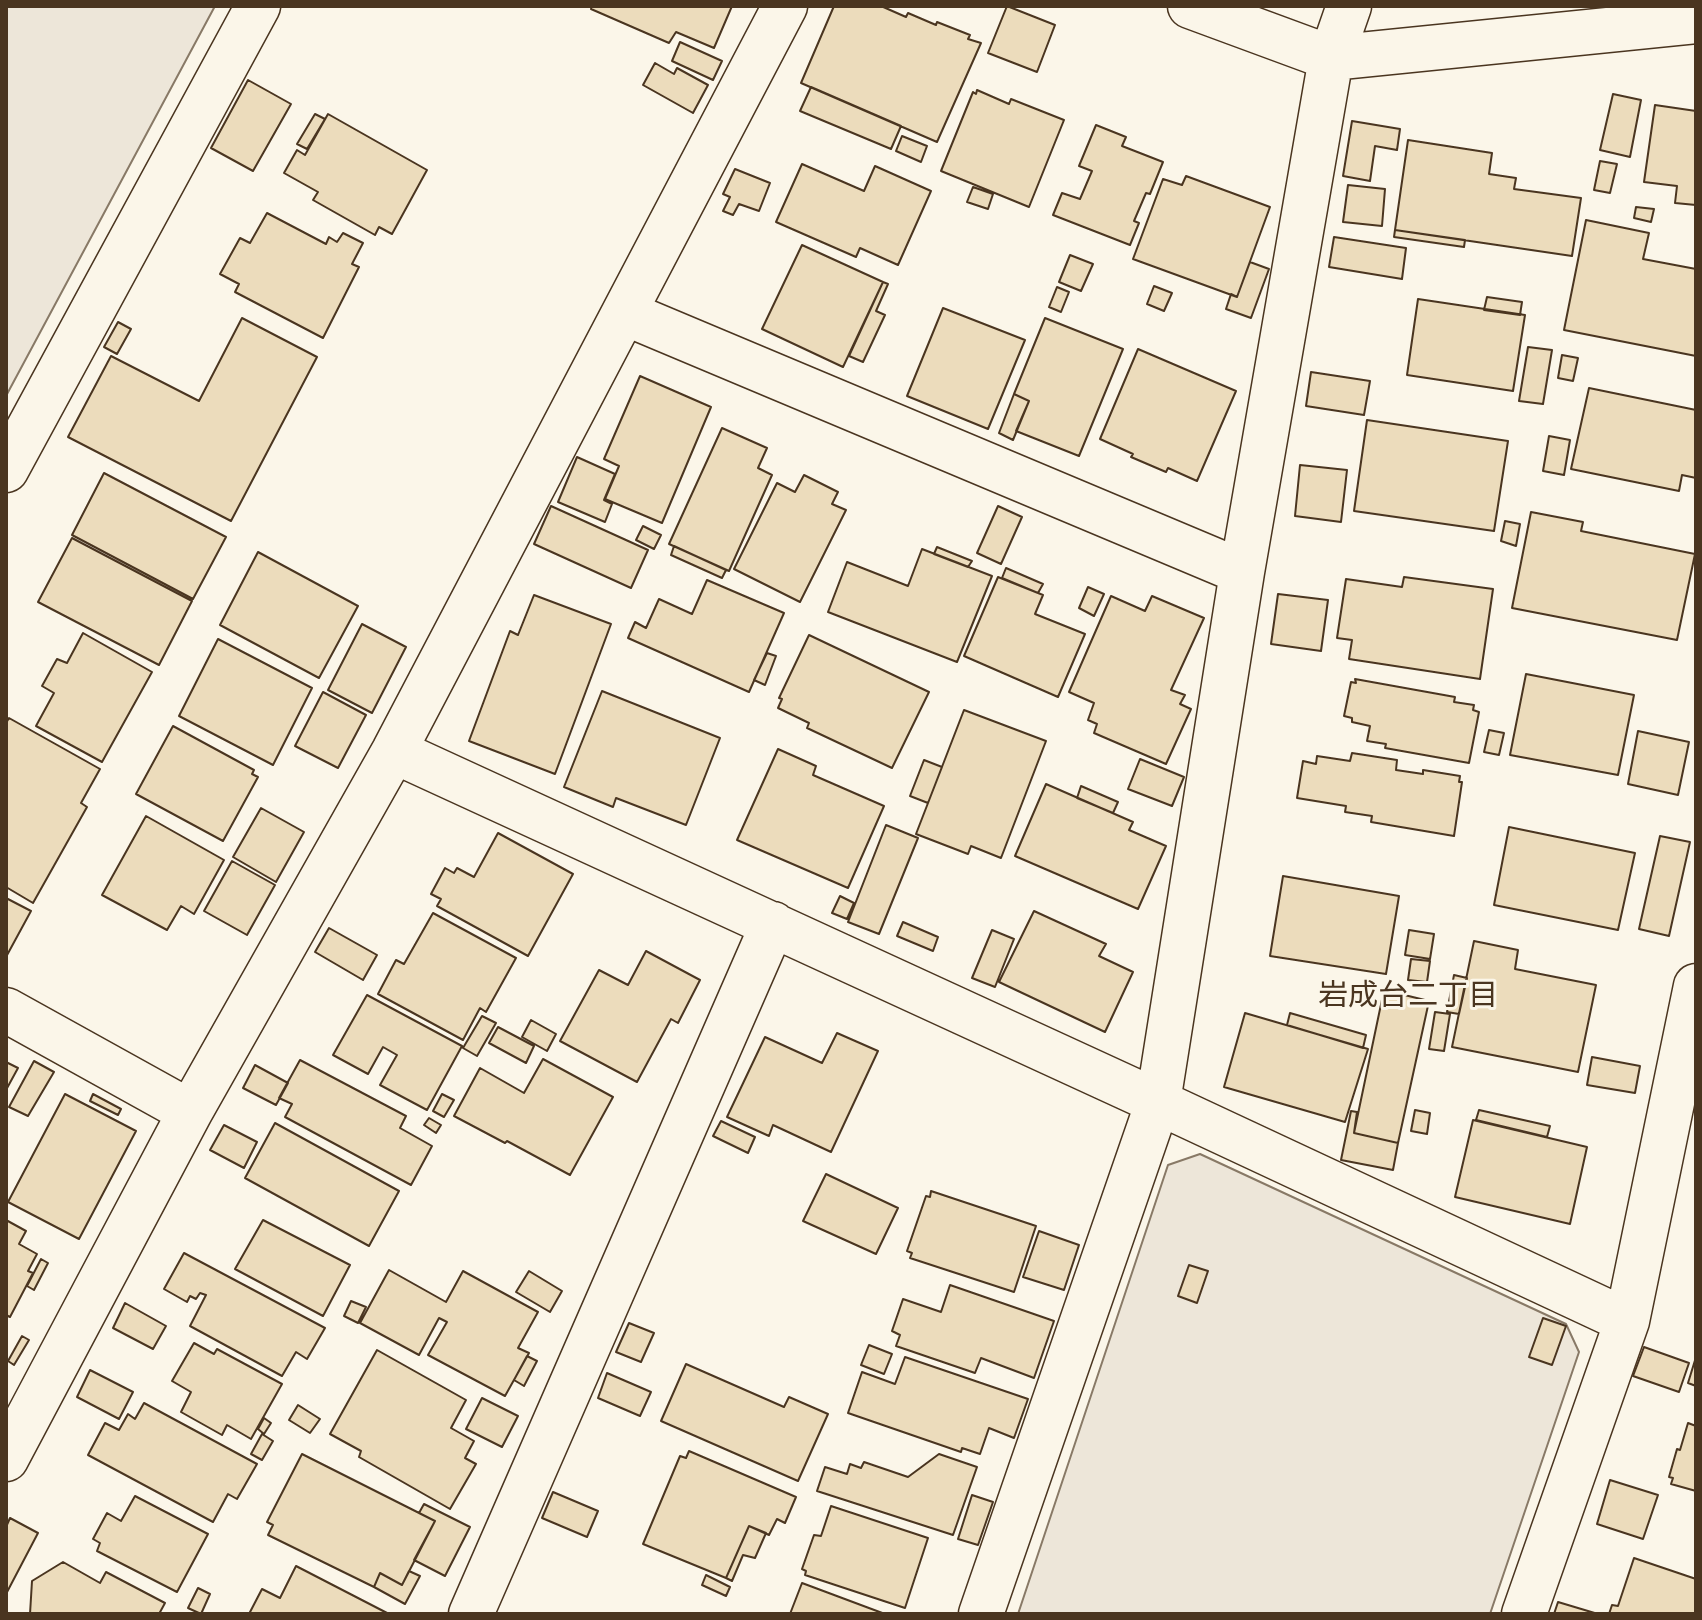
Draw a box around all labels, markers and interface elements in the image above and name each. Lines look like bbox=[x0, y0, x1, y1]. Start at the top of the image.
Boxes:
district label: 岩成台二丁目 bbox=[1318, 978, 1498, 1014]

